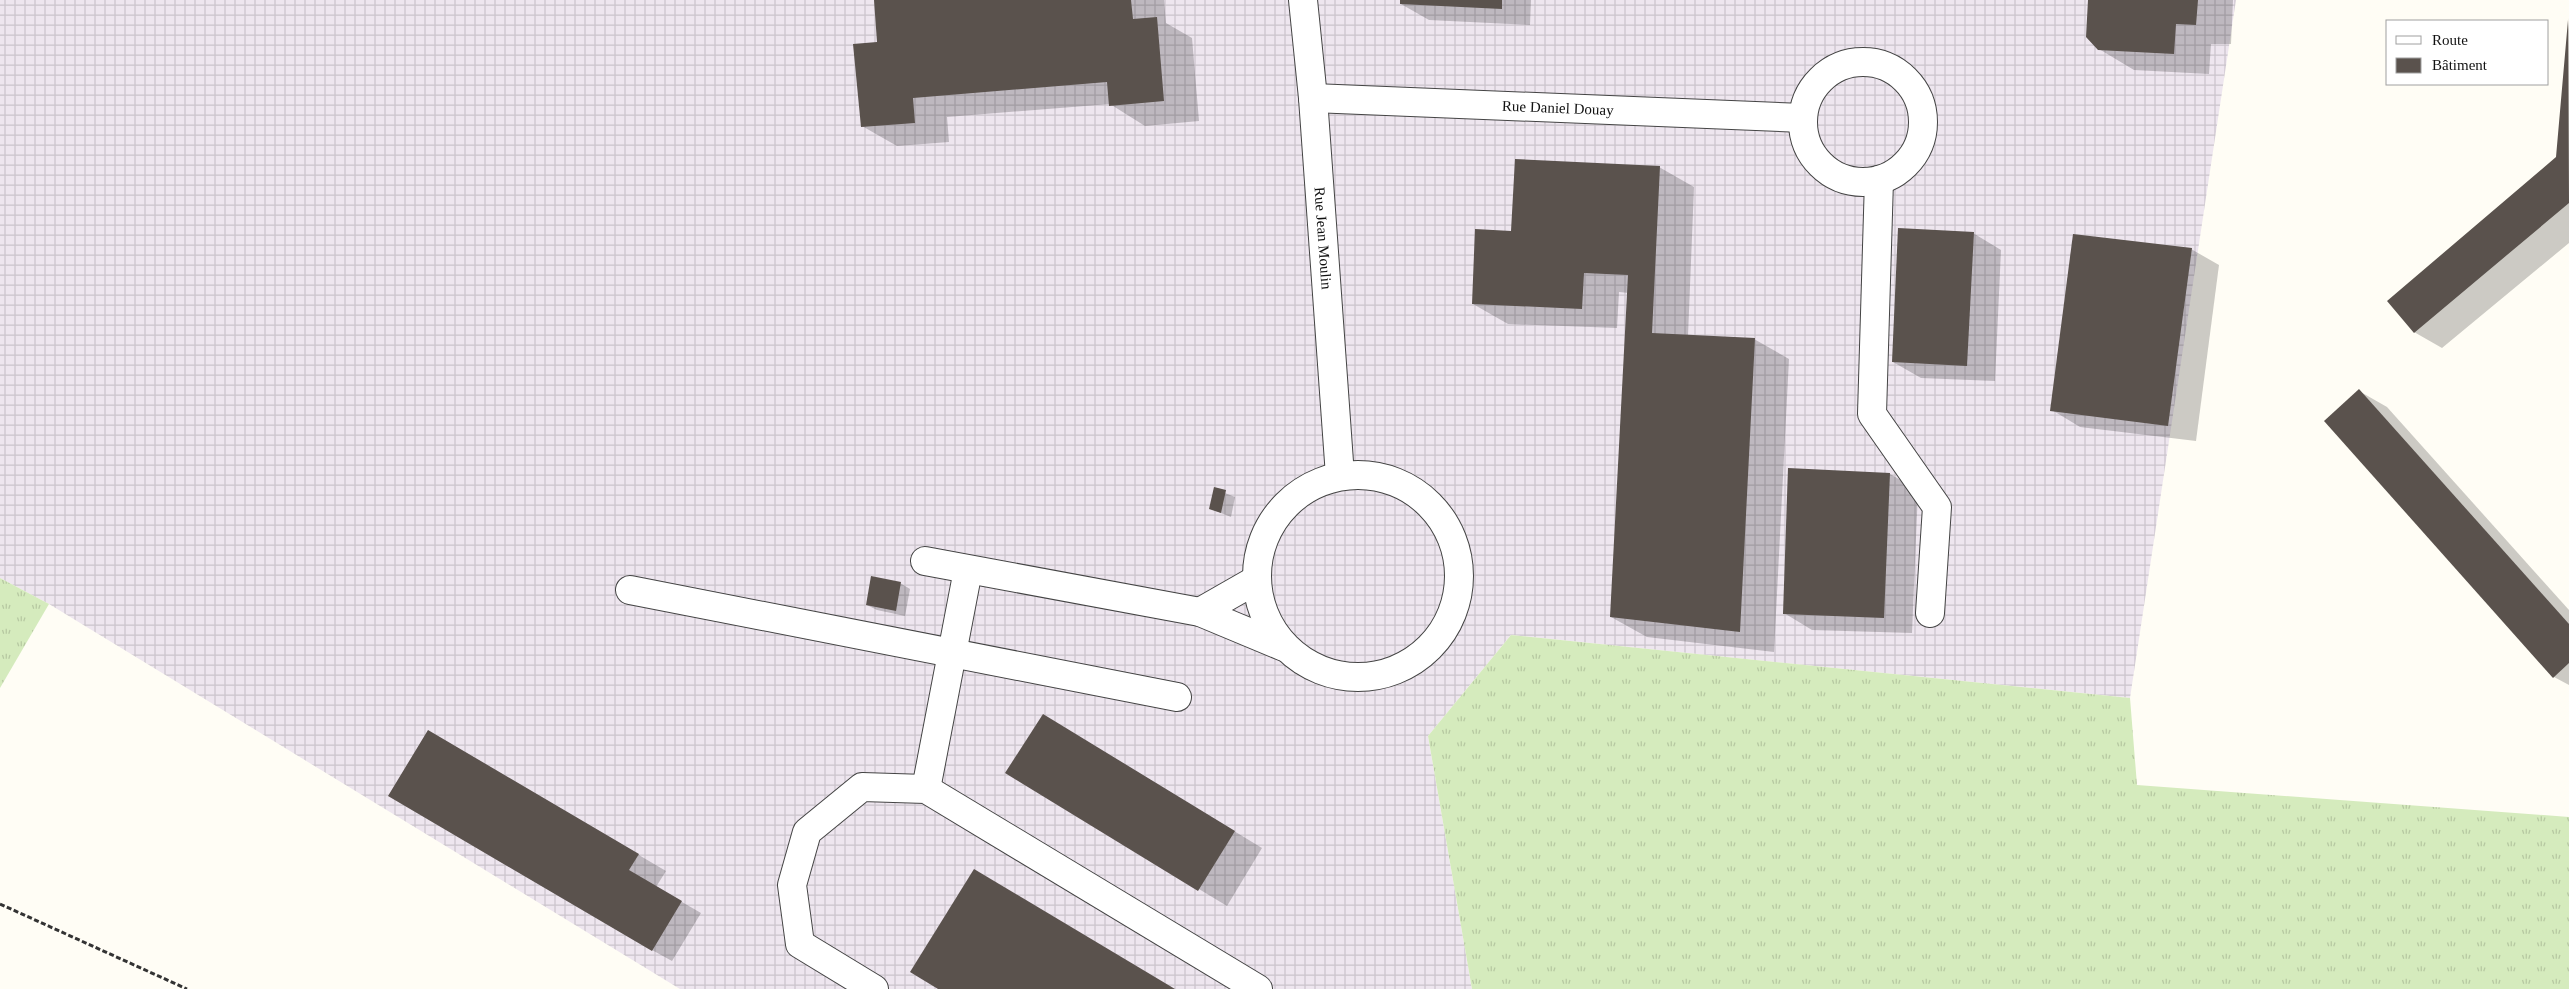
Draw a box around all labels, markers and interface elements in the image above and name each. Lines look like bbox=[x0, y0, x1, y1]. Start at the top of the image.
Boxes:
legend bbox=[2386, 20, 2549, 85]
text: Route bbox=[2432, 32, 2468, 48]
text: Bâtiment bbox=[2432, 57, 2488, 73]
street label: Rue Daniel Douay bbox=[1502, 98, 1614, 118]
street label: Rue Jean Moulin bbox=[1311, 186, 1335, 290]

